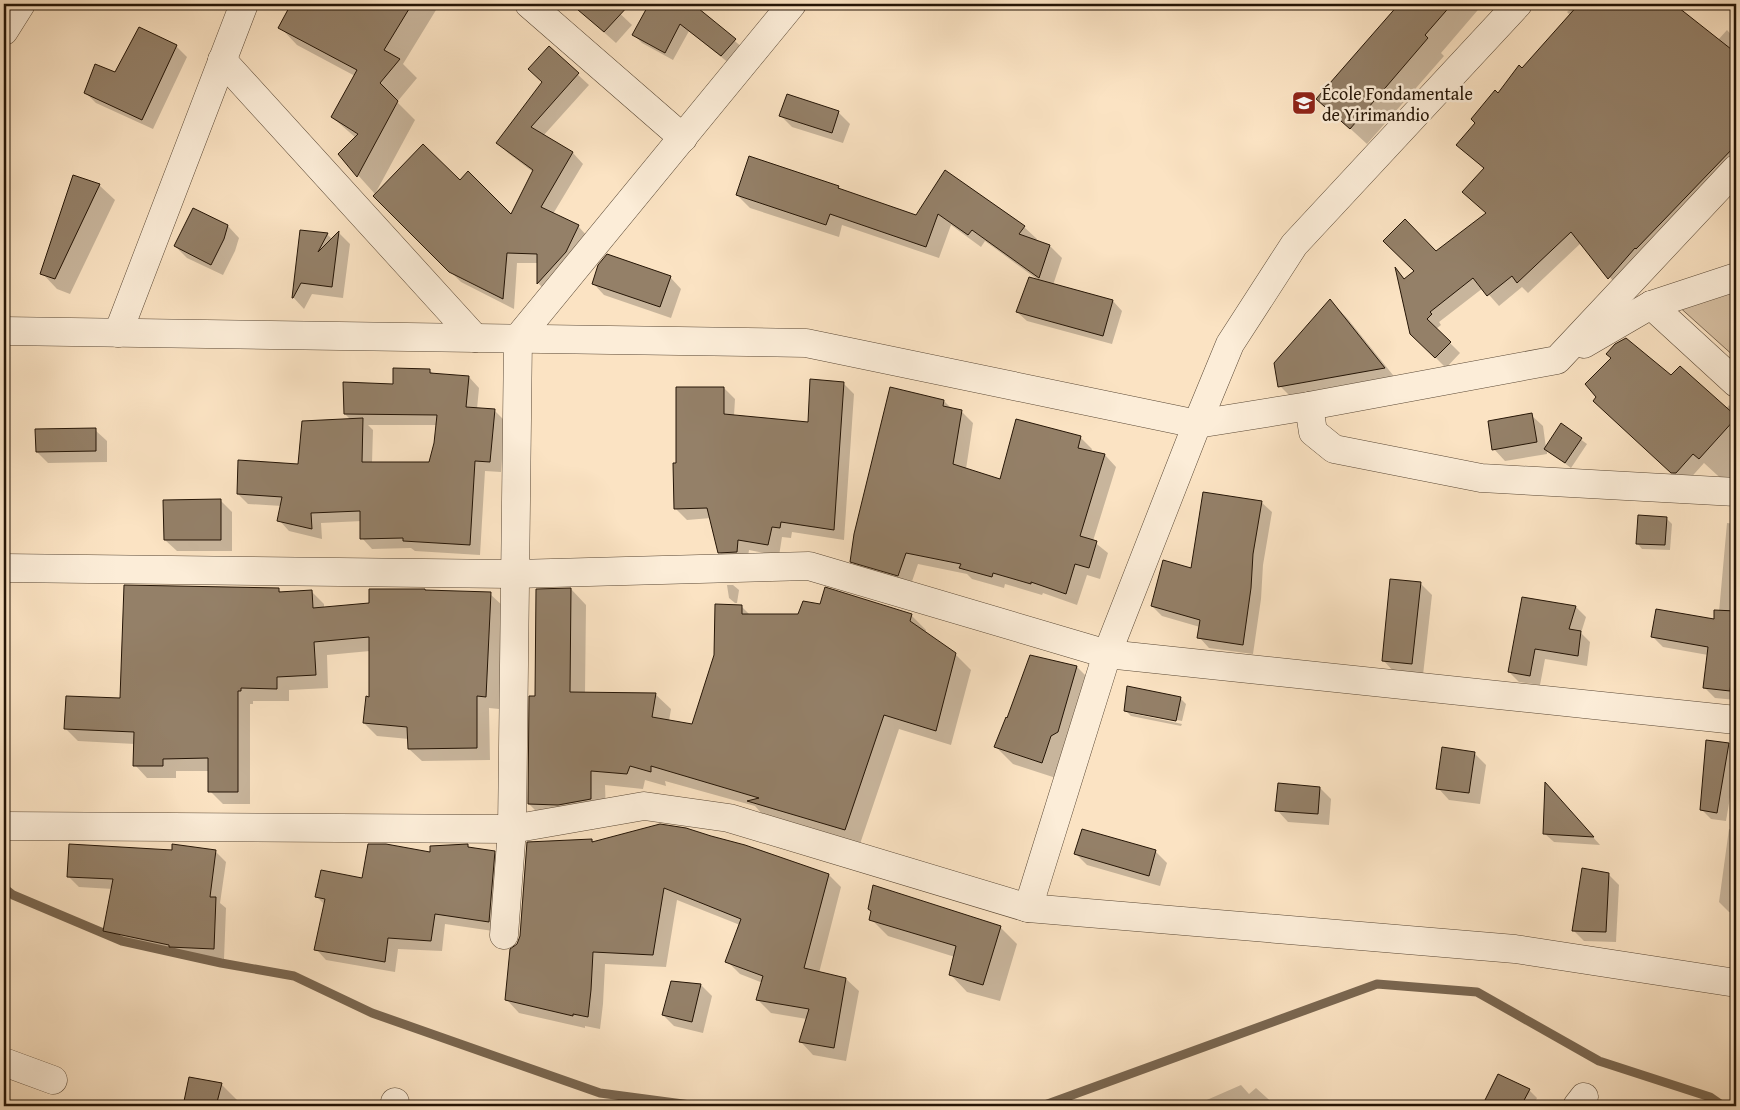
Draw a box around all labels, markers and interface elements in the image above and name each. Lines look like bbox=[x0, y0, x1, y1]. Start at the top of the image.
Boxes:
place label: École Fondamentale de Yirimandio bbox=[1322, 80, 1473, 128]
school or university icon: École Fondamentale de Yirimandio bbox=[1291, 90, 1317, 116]

